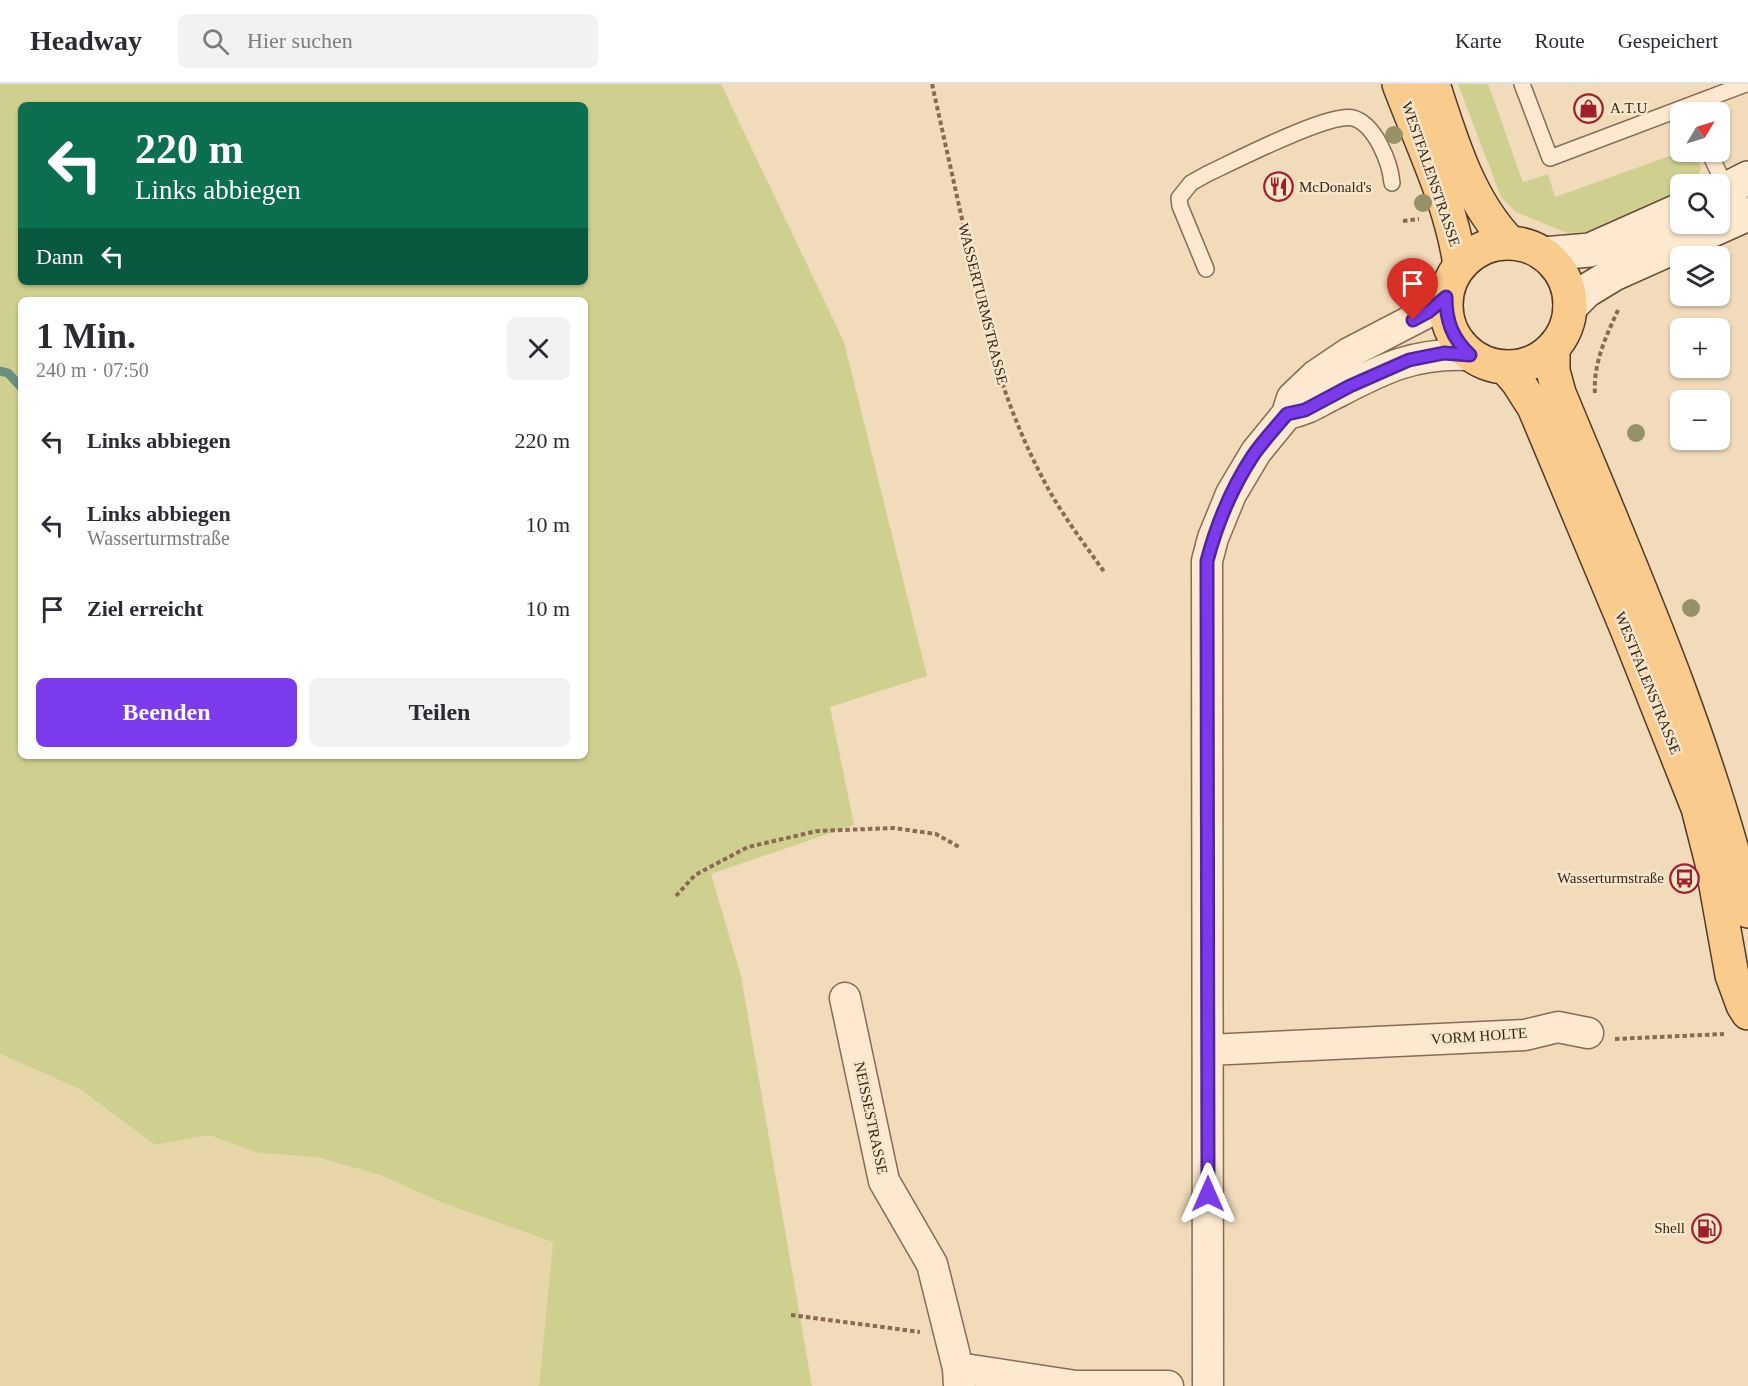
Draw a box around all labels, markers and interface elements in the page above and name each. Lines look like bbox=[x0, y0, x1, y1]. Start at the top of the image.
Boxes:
search box bbox=[178, 14, 598, 68]
text: Headway bbox=[30, 25, 142, 56]
icon: search bbox=[199, 25, 232, 58]
text: Hier suchen bbox=[247, 28, 353, 53]
text: Karte bbox=[1455, 29, 1502, 53]
text: Route bbox=[1535, 29, 1585, 53]
text: Gespeichert bbox=[1618, 29, 1718, 53]
shop icon: A.T.U bbox=[1573, 92, 1605, 124]
street label: WESTFALENSTRASSE bbox=[1399, 99, 1463, 249]
place label: A.T.U bbox=[1610, 100, 1647, 116]
north arrow bbox=[1670, 102, 1730, 162]
map controls bbox=[1670, 102, 1730, 450]
icon: left bbox=[36, 126, 114, 204]
text: 220 m bbox=[135, 126, 244, 172]
restaurant icon: McDonald's bbox=[1262, 171, 1294, 203]
button: search bbox=[1670, 174, 1730, 234]
text: Links abbiegen bbox=[135, 175, 301, 205]
place label: McDonald's bbox=[1299, 179, 1372, 195]
street label: WASSERTURMSTRASSE bbox=[955, 222, 1011, 386]
icon: left bbox=[96, 240, 129, 273]
text: Dann bbox=[36, 244, 84, 269]
button: layers bbox=[1670, 246, 1730, 306]
pin bbox=[1387, 258, 1438, 320]
icon: arrive bbox=[1396, 267, 1429, 300]
text: 1 Min. bbox=[36, 316, 136, 356]
button: close bbox=[507, 317, 570, 380]
button: + bbox=[1670, 318, 1730, 378]
text: 240 m · 07:50 bbox=[36, 359, 149, 381]
button: − bbox=[1670, 390, 1730, 450]
icon: left bbox=[36, 425, 69, 458]
text: Links abbiegen bbox=[87, 428, 231, 453]
text: 220 m bbox=[514, 428, 570, 453]
text: Links abbiegen bbox=[87, 501, 231, 526]
icon: left bbox=[36, 509, 69, 542]
text: 10 m bbox=[525, 512, 570, 537]
text: Wasserturmstraße bbox=[87, 527, 230, 549]
icon: arrive bbox=[36, 593, 69, 626]
text: Ziel erreicht bbox=[87, 596, 203, 621]
text: 10 m bbox=[525, 596, 570, 621]
street label: WESTFALENSTRASSE bbox=[1612, 609, 1684, 757]
button: Beenden bbox=[36, 678, 297, 747]
button: Teilen bbox=[309, 678, 570, 747]
bus stop icon: Wasserturmstraße bbox=[1669, 862, 1701, 894]
place label: Wasserturmstraße bbox=[1557, 870, 1664, 886]
street label: VORM HOLTE bbox=[1430, 1025, 1528, 1047]
street label: NEISSESTRASSE bbox=[851, 1060, 891, 1176]
position arrow bbox=[1176, 1162, 1240, 1226]
fuel station icon: Shell bbox=[1690, 1212, 1722, 1244]
place label: Shell bbox=[1654, 1220, 1685, 1236]

